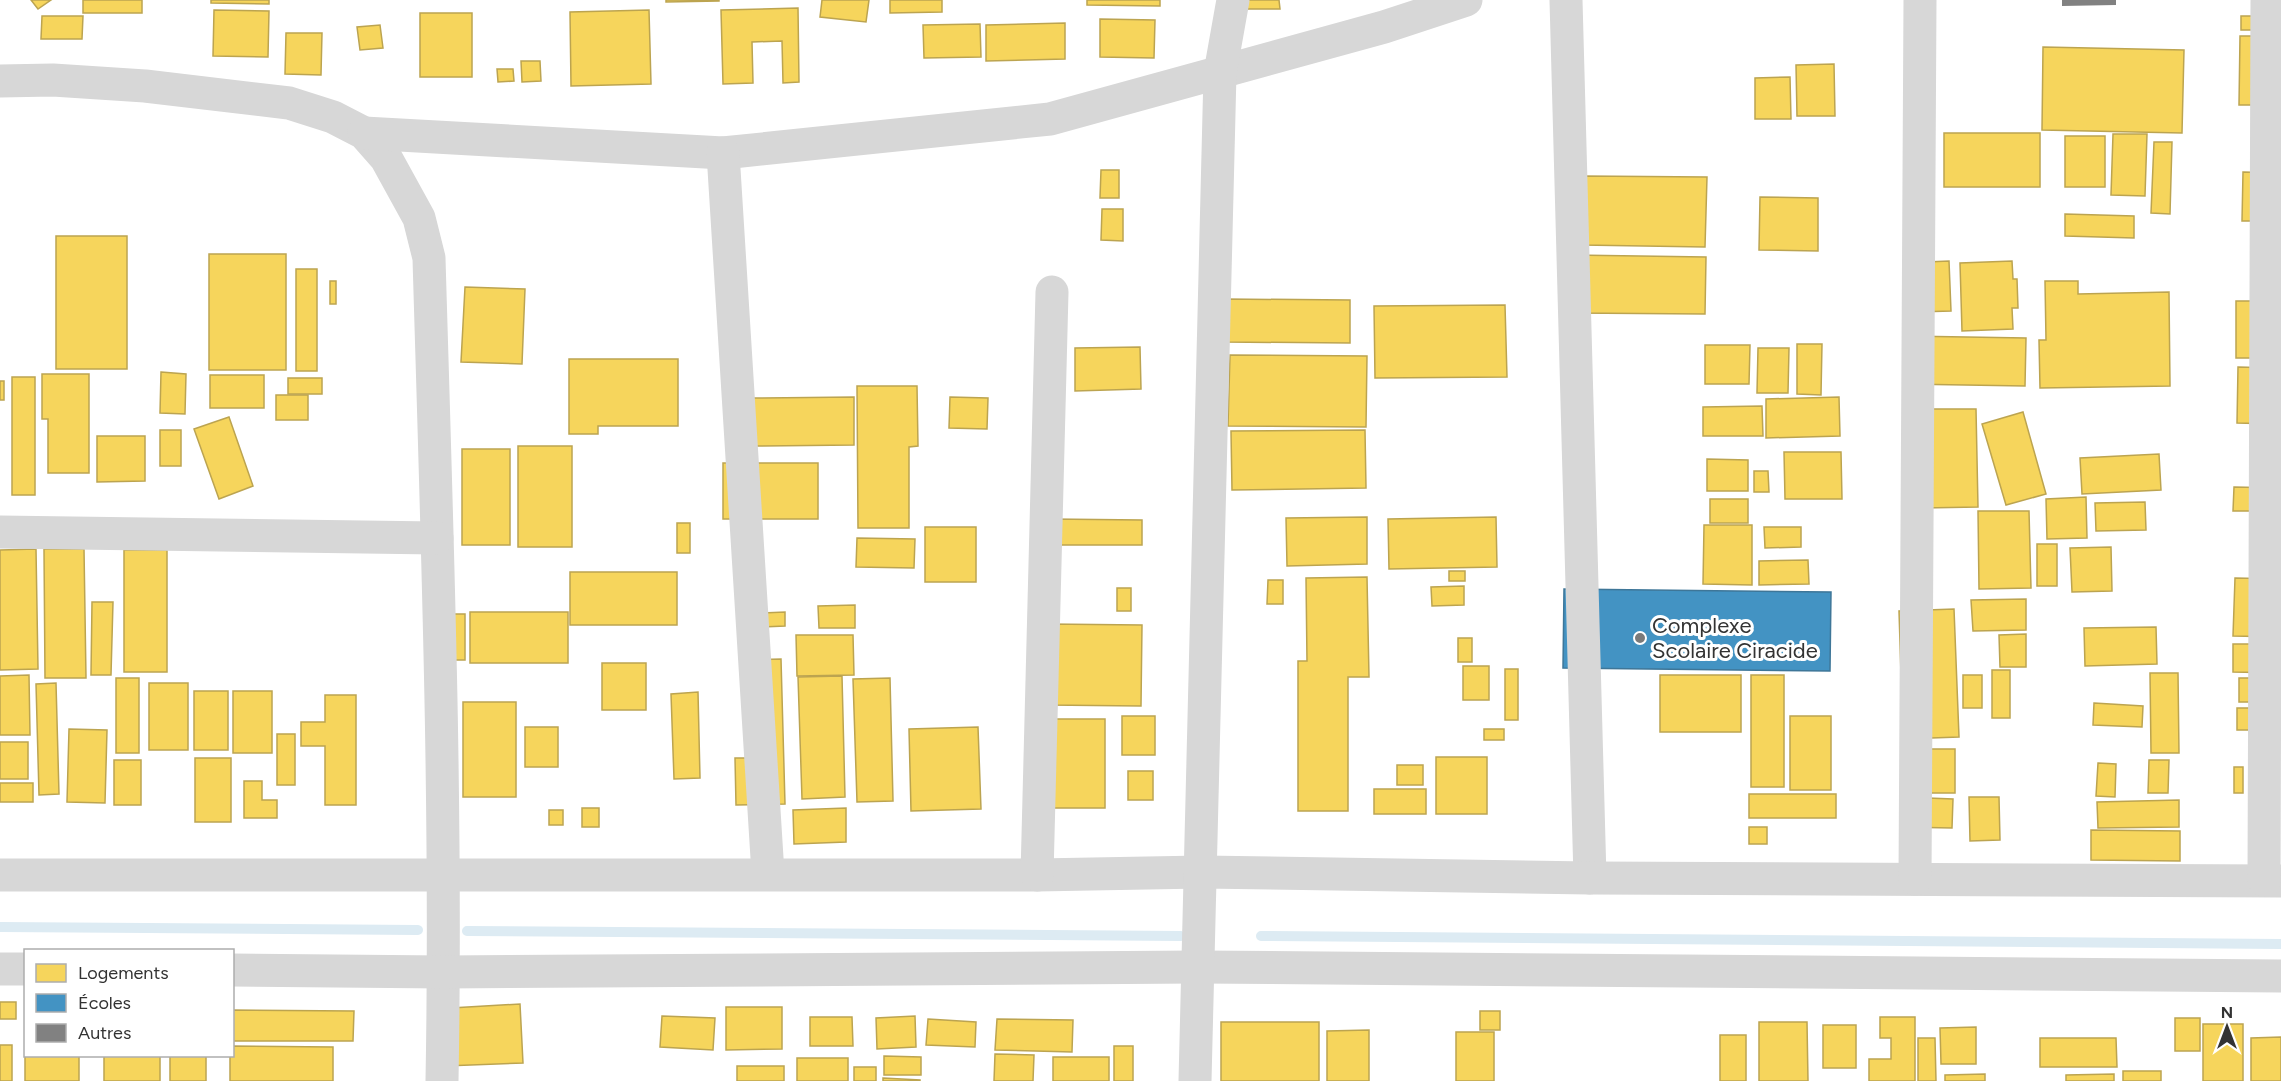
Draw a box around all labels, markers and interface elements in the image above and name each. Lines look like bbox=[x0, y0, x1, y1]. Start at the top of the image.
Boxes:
place label: Complexe Scolaire Ciracide bbox=[1652, 612, 1818, 664]
marker: Complexe Scolaire Ciracide bbox=[1633, 631, 1647, 645]
legend bbox=[24, 949, 234, 1057]
text: Logements bbox=[78, 962, 169, 984]
text: Écoles bbox=[78, 992, 131, 1014]
north arrow bbox=[2197, 997, 2257, 1057]
text: N bbox=[2221, 1003, 2233, 1022]
text: Autres bbox=[78, 1022, 131, 1044]

